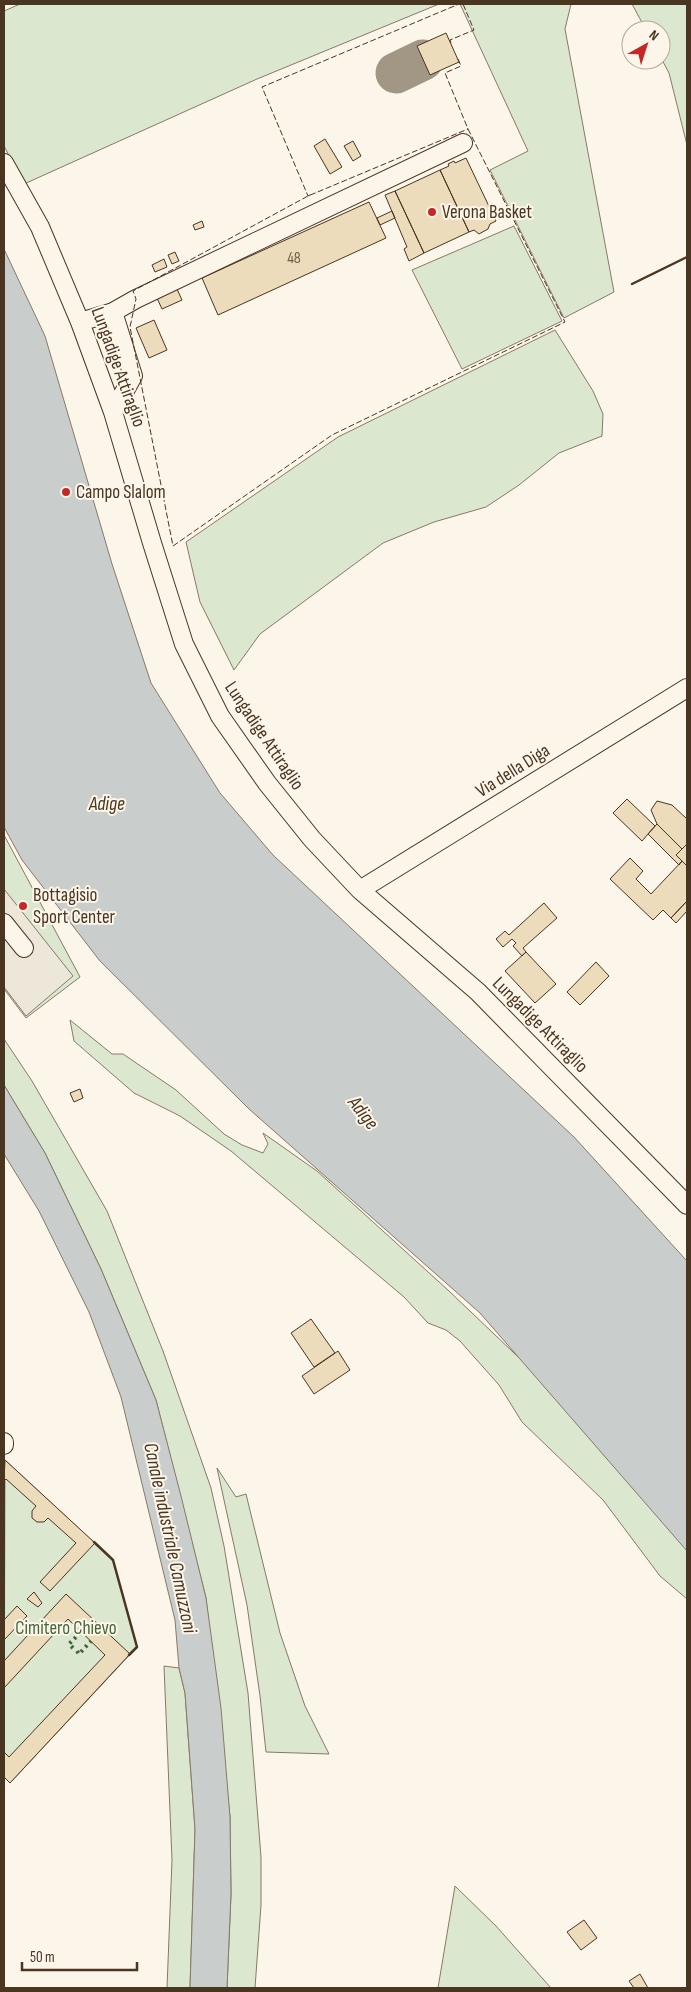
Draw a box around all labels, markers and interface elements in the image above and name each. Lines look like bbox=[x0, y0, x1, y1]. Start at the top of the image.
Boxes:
north arrow bbox=[621, 20, 671, 70]
text: N bbox=[646, 26, 662, 44]
place label: Verona Basket bbox=[442, 201, 532, 224]
marker: Verona Basket bbox=[426, 206, 438, 218]
house number: 48 bbox=[287, 249, 301, 268]
street label: Lungadige Attiraglio bbox=[86, 304, 150, 430]
place label: Campo Slalom bbox=[76, 481, 166, 504]
marker: Campo Slalom bbox=[60, 486, 72, 498]
street label: Lungadige Attiraglio bbox=[219, 677, 309, 795]
street label: Via della Diga bbox=[472, 739, 554, 803]
water label: Adige bbox=[88, 792, 125, 816]
place label: Bottagisio Sport Center bbox=[33, 884, 116, 929]
marker: Bottagisio Sport Center bbox=[17, 900, 29, 912]
street label: Lungadige Attiraglio bbox=[487, 972, 593, 1078]
water label: Adige bbox=[342, 1091, 384, 1135]
water label: Canale industriale Camuzzoni bbox=[138, 1441, 202, 1637]
park label: Cimitero Chievo bbox=[15, 1617, 117, 1640]
scale bar bbox=[22, 1940, 138, 1972]
text: 50 m bbox=[30, 1948, 55, 1967]

